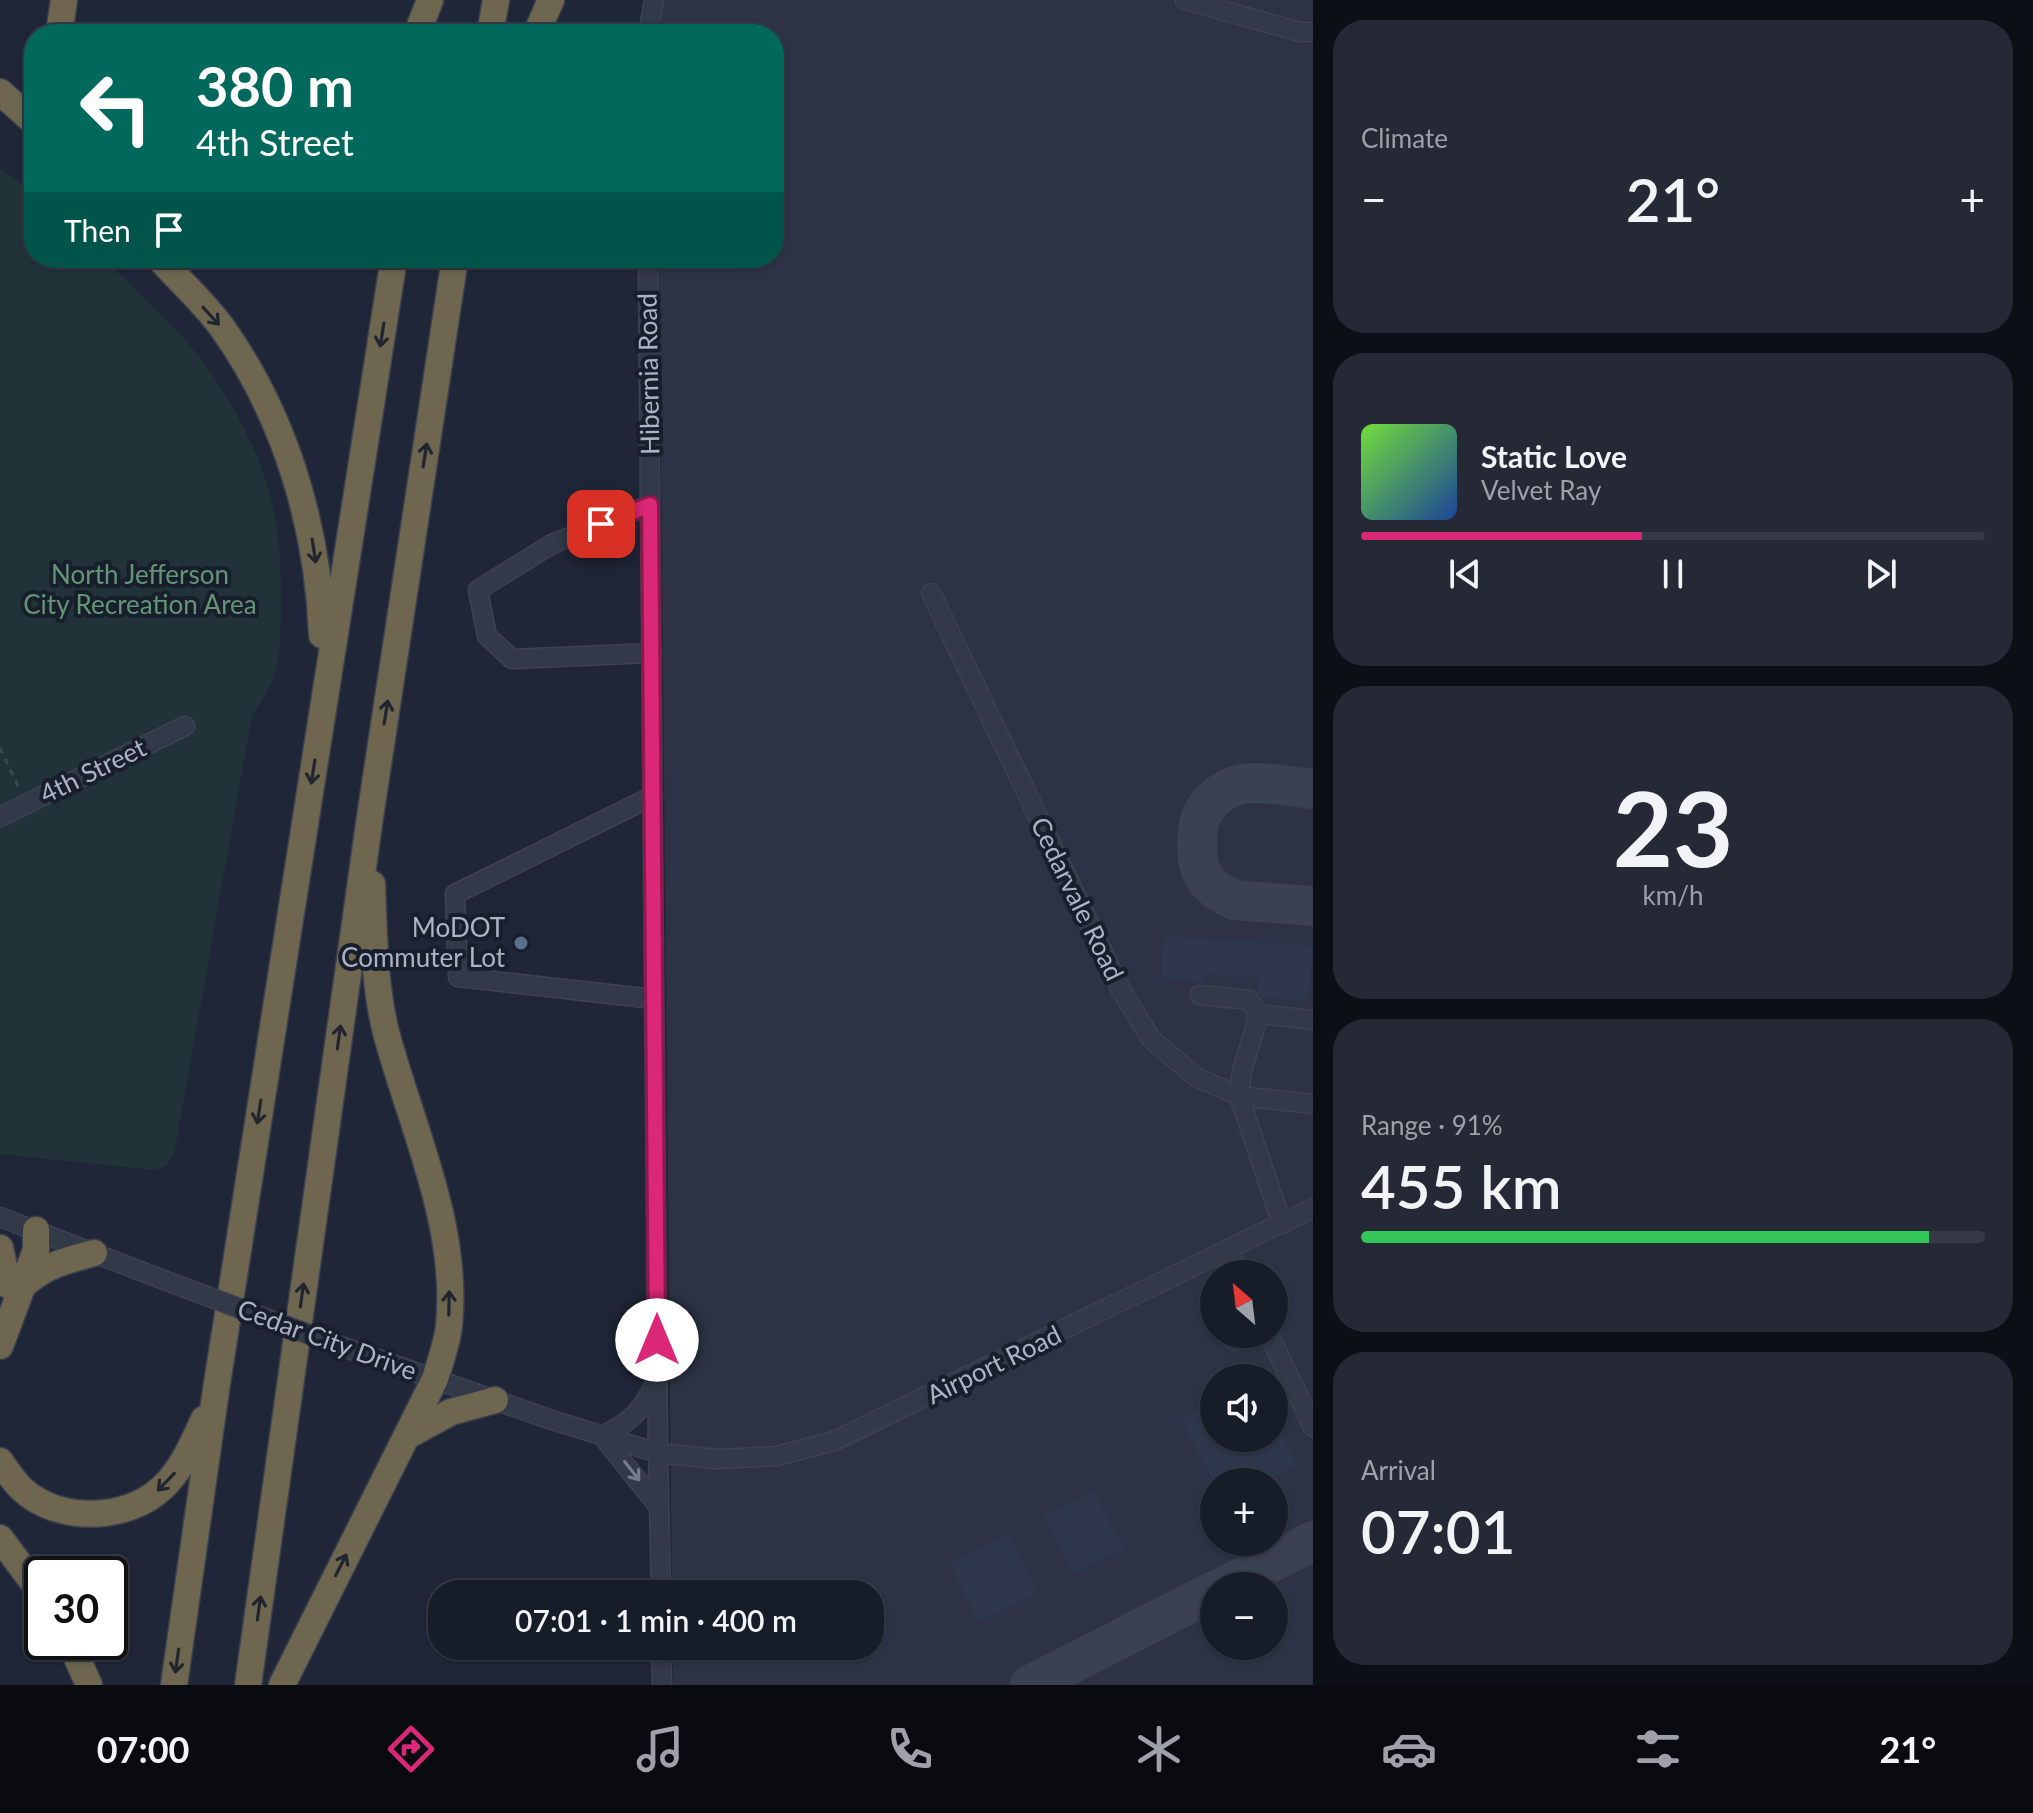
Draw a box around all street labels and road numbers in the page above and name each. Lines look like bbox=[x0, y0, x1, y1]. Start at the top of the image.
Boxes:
street label: Hibernia Road bbox=[631, 293, 665, 455]
street label: 4th Street bbox=[34, 730, 151, 809]
street label: Cedarvale Road bbox=[1024, 812, 1131, 986]
street label: Cedar City Drive bbox=[233, 1292, 421, 1386]
street label: Airport Road bbox=[921, 1318, 1066, 1410]

